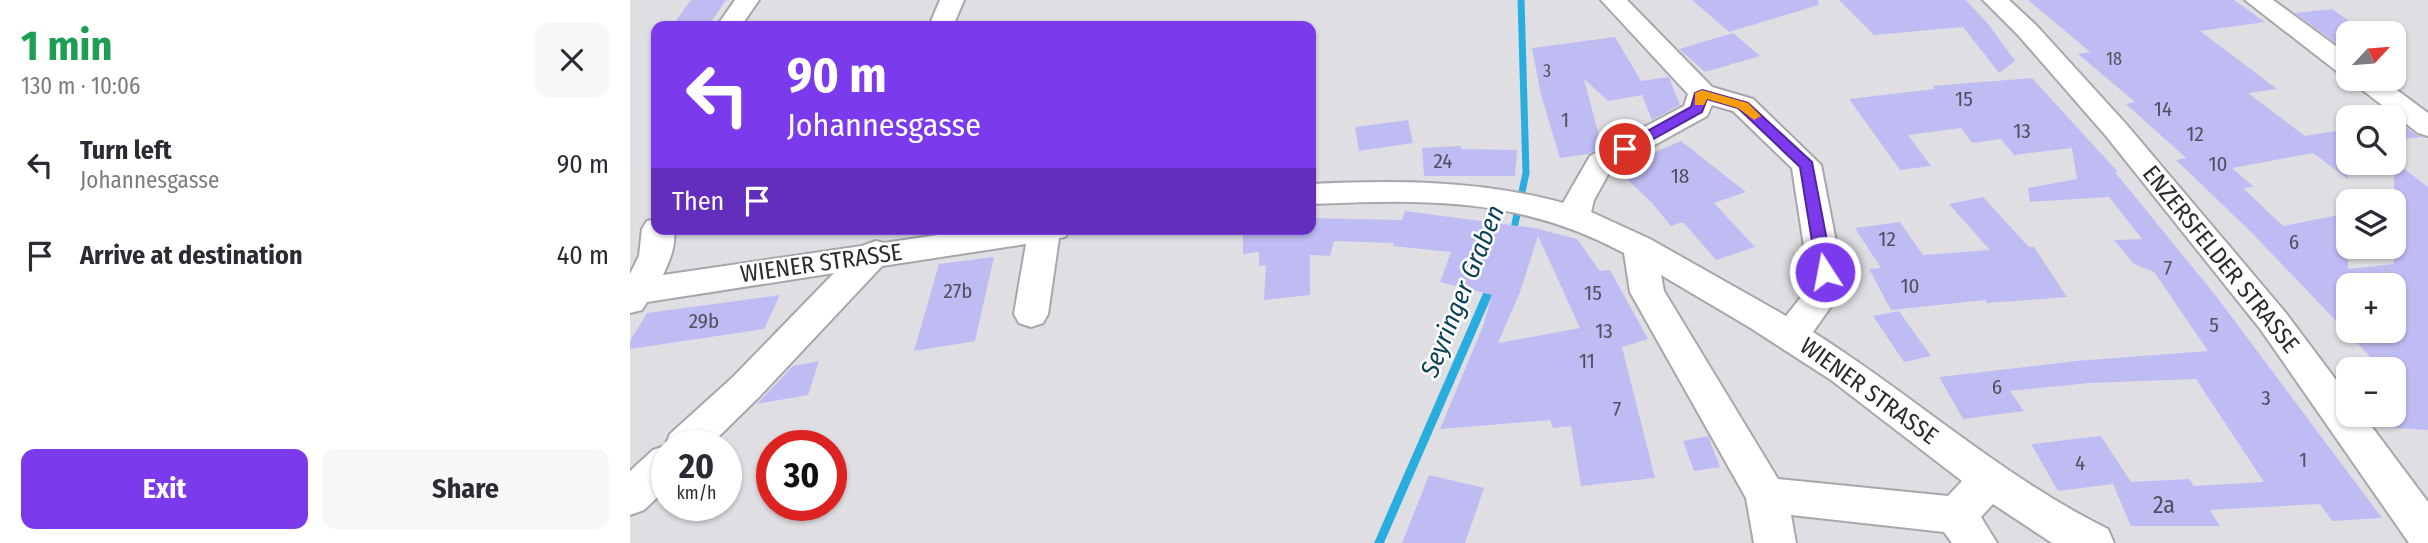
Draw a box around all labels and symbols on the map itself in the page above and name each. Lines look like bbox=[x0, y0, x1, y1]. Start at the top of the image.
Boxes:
north arrow bbox=[2336, 21, 2406, 91]
house number: 18 bbox=[2106, 48, 2122, 70]
house number: 3 bbox=[1543, 60, 1551, 82]
house number: 15 bbox=[1955, 86, 1973, 112]
house number: 14 bbox=[2154, 96, 2172, 122]
house number: 1 bbox=[1561, 107, 1569, 133]
house number: 13 bbox=[2013, 118, 2031, 144]
pin bbox=[1595, 119, 1655, 179]
house number: 12 bbox=[2186, 121, 2204, 147]
house number: 24 bbox=[1433, 148, 1453, 174]
house number: 10 bbox=[2208, 151, 2228, 177]
street label: ENZERSFELDER STRASSE bbox=[2137, 160, 2305, 358]
house number: 18 bbox=[1671, 163, 1689, 189]
water label: Seyringer Graben bbox=[1413, 201, 1511, 383]
house number: 12 bbox=[1878, 226, 1896, 252]
house number: 6 bbox=[2289, 229, 2299, 255]
position arrow bbox=[1788, 235, 1862, 309]
street label: WIENER STRASSE bbox=[738, 238, 904, 288]
house number: 7 bbox=[2164, 255, 2172, 281]
house number: 10 bbox=[1900, 273, 1920, 299]
house number: 27b bbox=[944, 278, 972, 304]
house number: 15 bbox=[1584, 280, 1602, 306]
house number: 29b bbox=[689, 308, 719, 334]
house number: 5 bbox=[2209, 312, 2219, 338]
house number: 13 bbox=[1595, 318, 1613, 344]
street label: WIENER STRASSE bbox=[1795, 332, 1943, 450]
house number: 11 bbox=[1579, 348, 1595, 374]
house number: 6 bbox=[1992, 374, 2002, 400]
house number: 3 bbox=[2261, 385, 2271, 411]
house number: 7 bbox=[1613, 396, 1621, 422]
speed limit sign: 30 bbox=[756, 430, 847, 521]
house number: 1 bbox=[2299, 447, 2307, 473]
house number: 4 bbox=[2075, 450, 2085, 476]
house number: 2a bbox=[2153, 491, 2175, 519]

